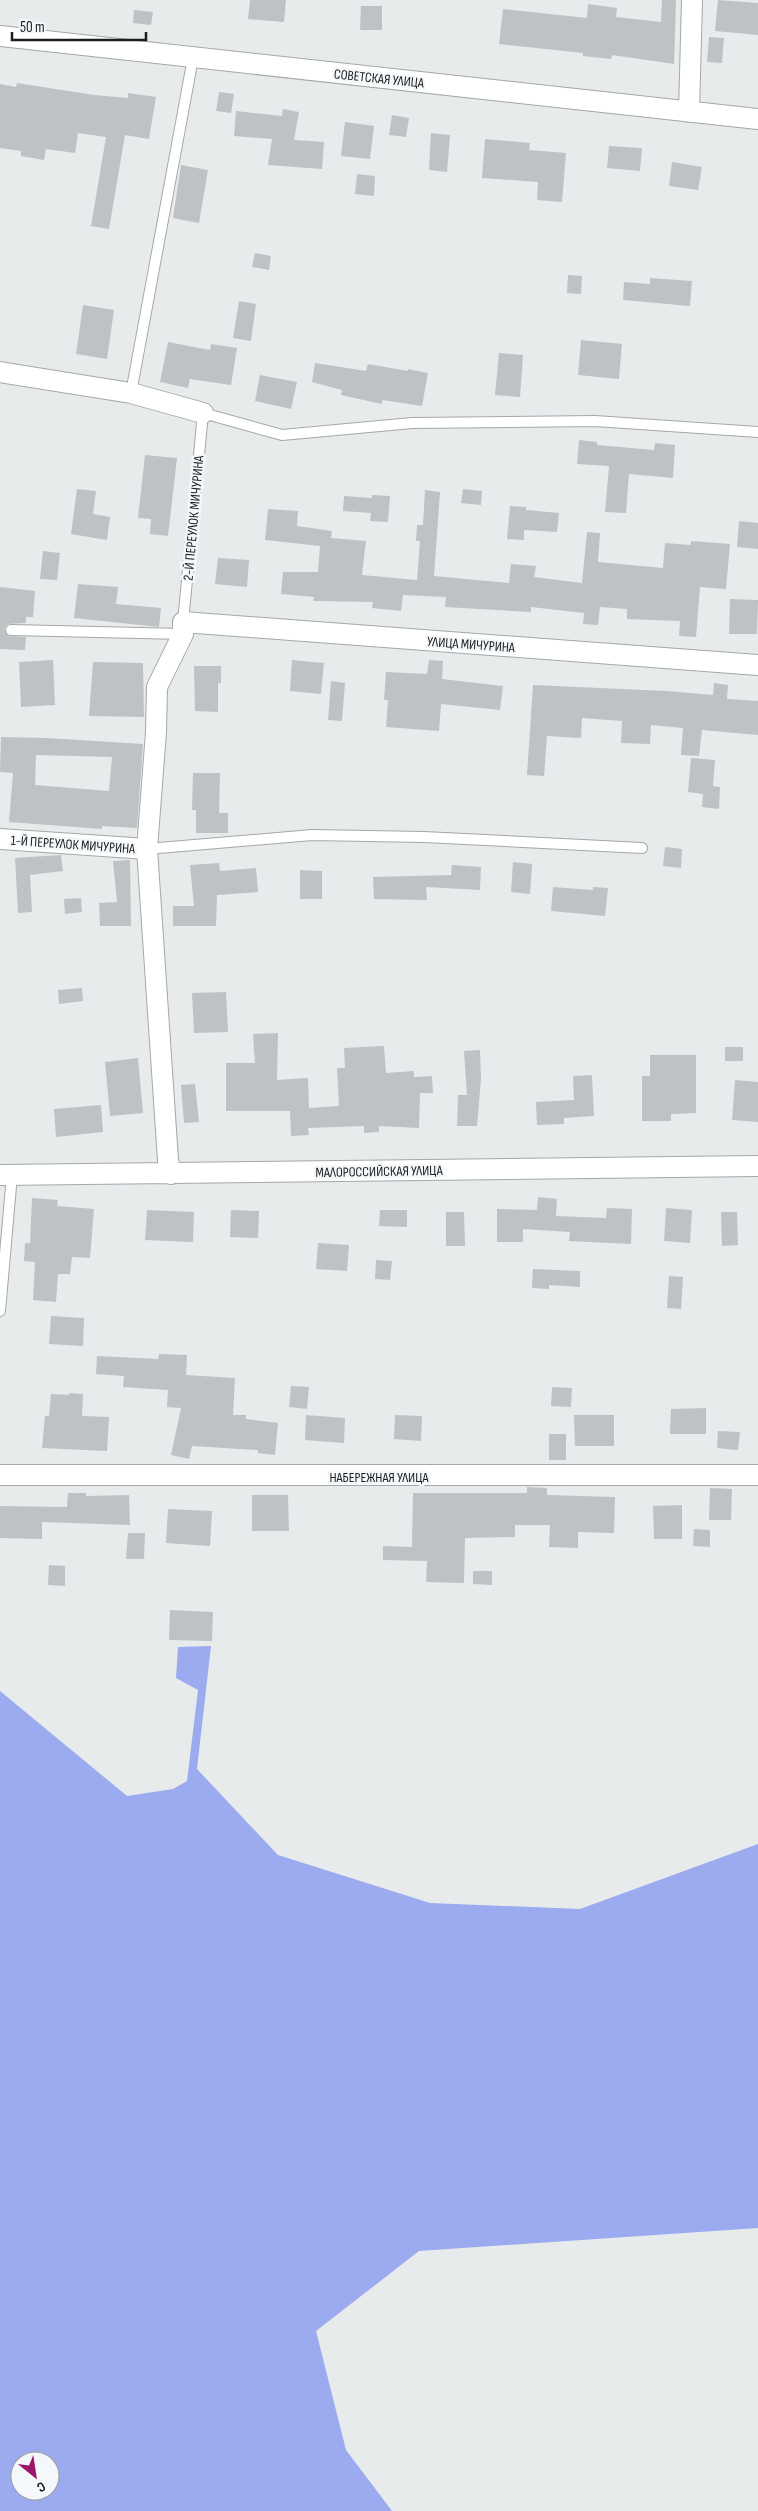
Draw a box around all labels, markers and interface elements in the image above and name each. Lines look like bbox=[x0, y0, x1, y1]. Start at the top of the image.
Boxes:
scale bar bbox=[12, 10, 146, 42]
text: 50 m bbox=[20, 18, 45, 37]
street label: СОВЕТСКАЯ УЛИЦА bbox=[333, 65, 426, 92]
street label: 2-Й ПЕРЕУЛОК МИЧУРИНА bbox=[180, 454, 208, 581]
street label: УЛИЦА МИЧУРИНА bbox=[426, 633, 516, 656]
street label: 1-Й ПЕРЕУЛОК МИЧУРИНА bbox=[10, 832, 137, 857]
street label: МАЛОРОССИЙСКАЯ УЛИЦА bbox=[315, 1162, 444, 1181]
street label: НАБЕРЕЖНАЯ УЛИЦА bbox=[329, 1469, 430, 1486]
north arrow bbox=[10, 2451, 60, 2501]
text: С bbox=[34, 2478, 49, 2496]

